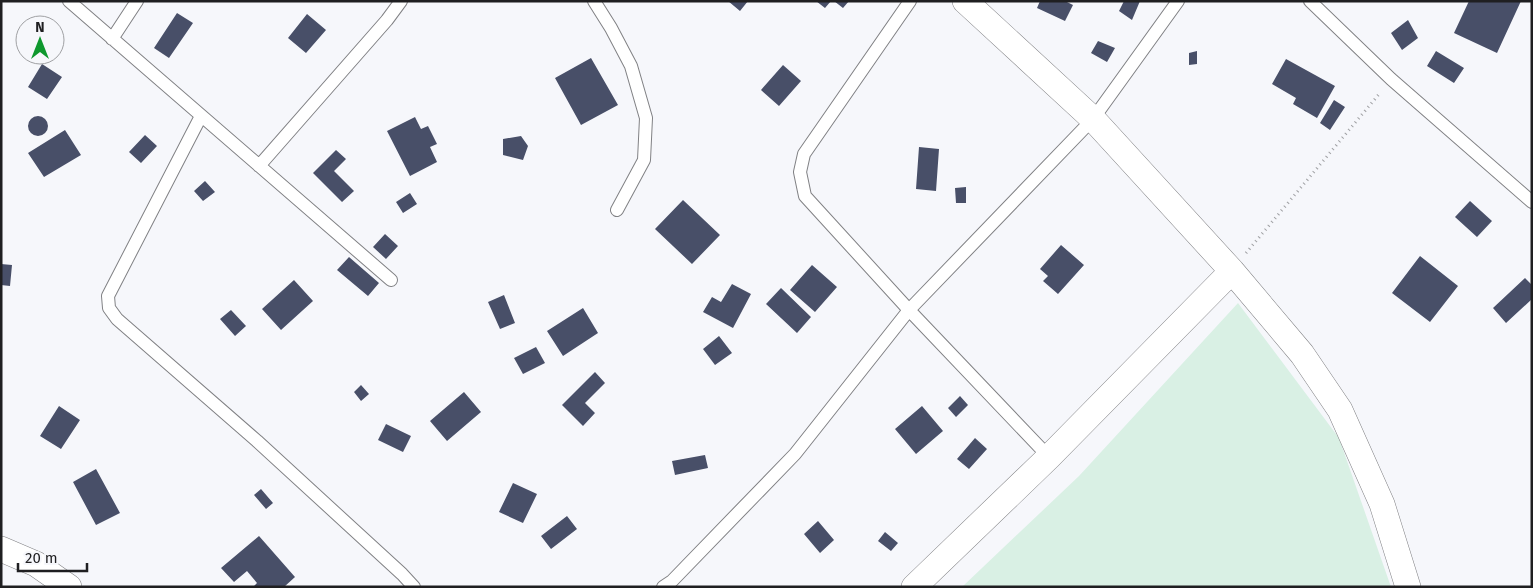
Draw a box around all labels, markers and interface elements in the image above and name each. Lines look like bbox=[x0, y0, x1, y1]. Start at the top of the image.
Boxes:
north arrow bbox=[15, 15, 65, 65]
text: N bbox=[35, 19, 45, 36]
scale bar bbox=[18, 540, 86, 572]
text: 20 m bbox=[25, 549, 58, 567]

